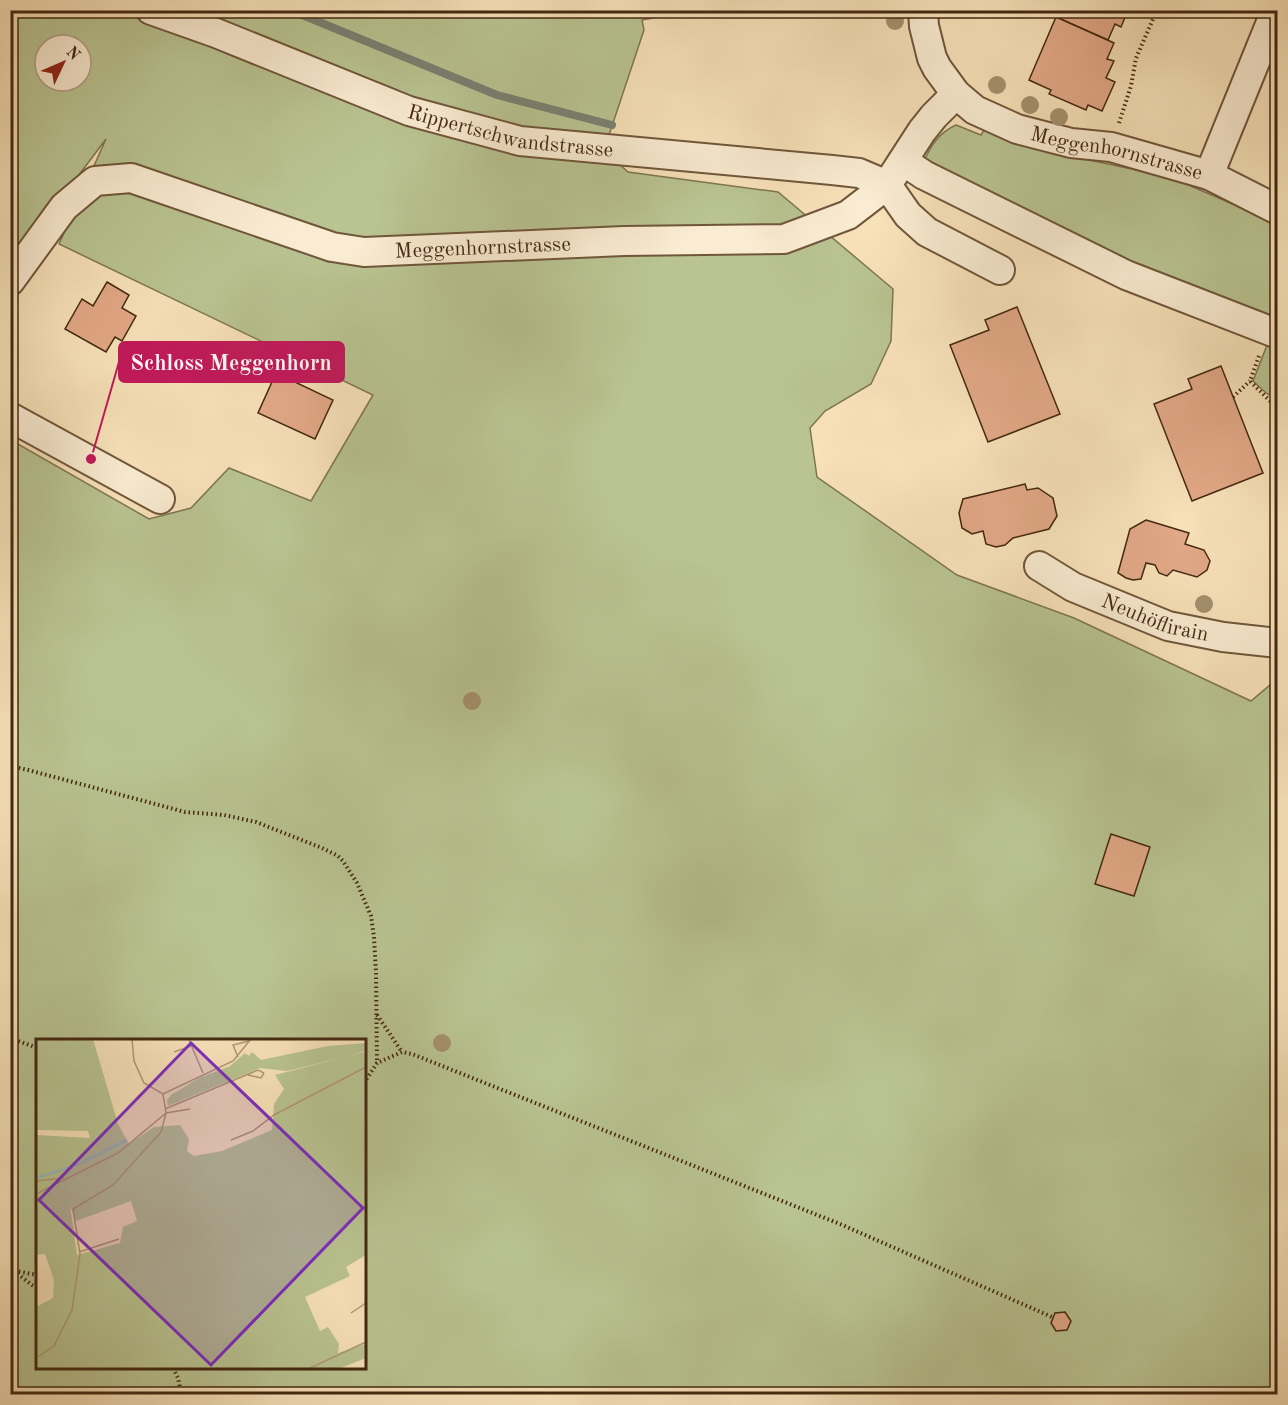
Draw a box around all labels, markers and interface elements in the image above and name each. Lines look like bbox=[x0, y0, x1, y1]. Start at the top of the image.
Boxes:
north arrow bbox=[33, 33, 93, 93]
text: N bbox=[62, 44, 83, 64]
street label: Rippertschwandstrasse bbox=[405, 102, 614, 162]
street label: Meggenhornstrasse bbox=[1028, 124, 1205, 185]
street label: Meggenhornstrasse bbox=[394, 234, 571, 263]
callout: Schloss Meggenhorn bbox=[119, 342, 344, 382]
text: Schloss Meggenhorn bbox=[130, 353, 332, 375]
street label: Neuhöflirain bbox=[1098, 591, 1210, 646]
inset map bbox=[36, 1039, 366, 1369]

